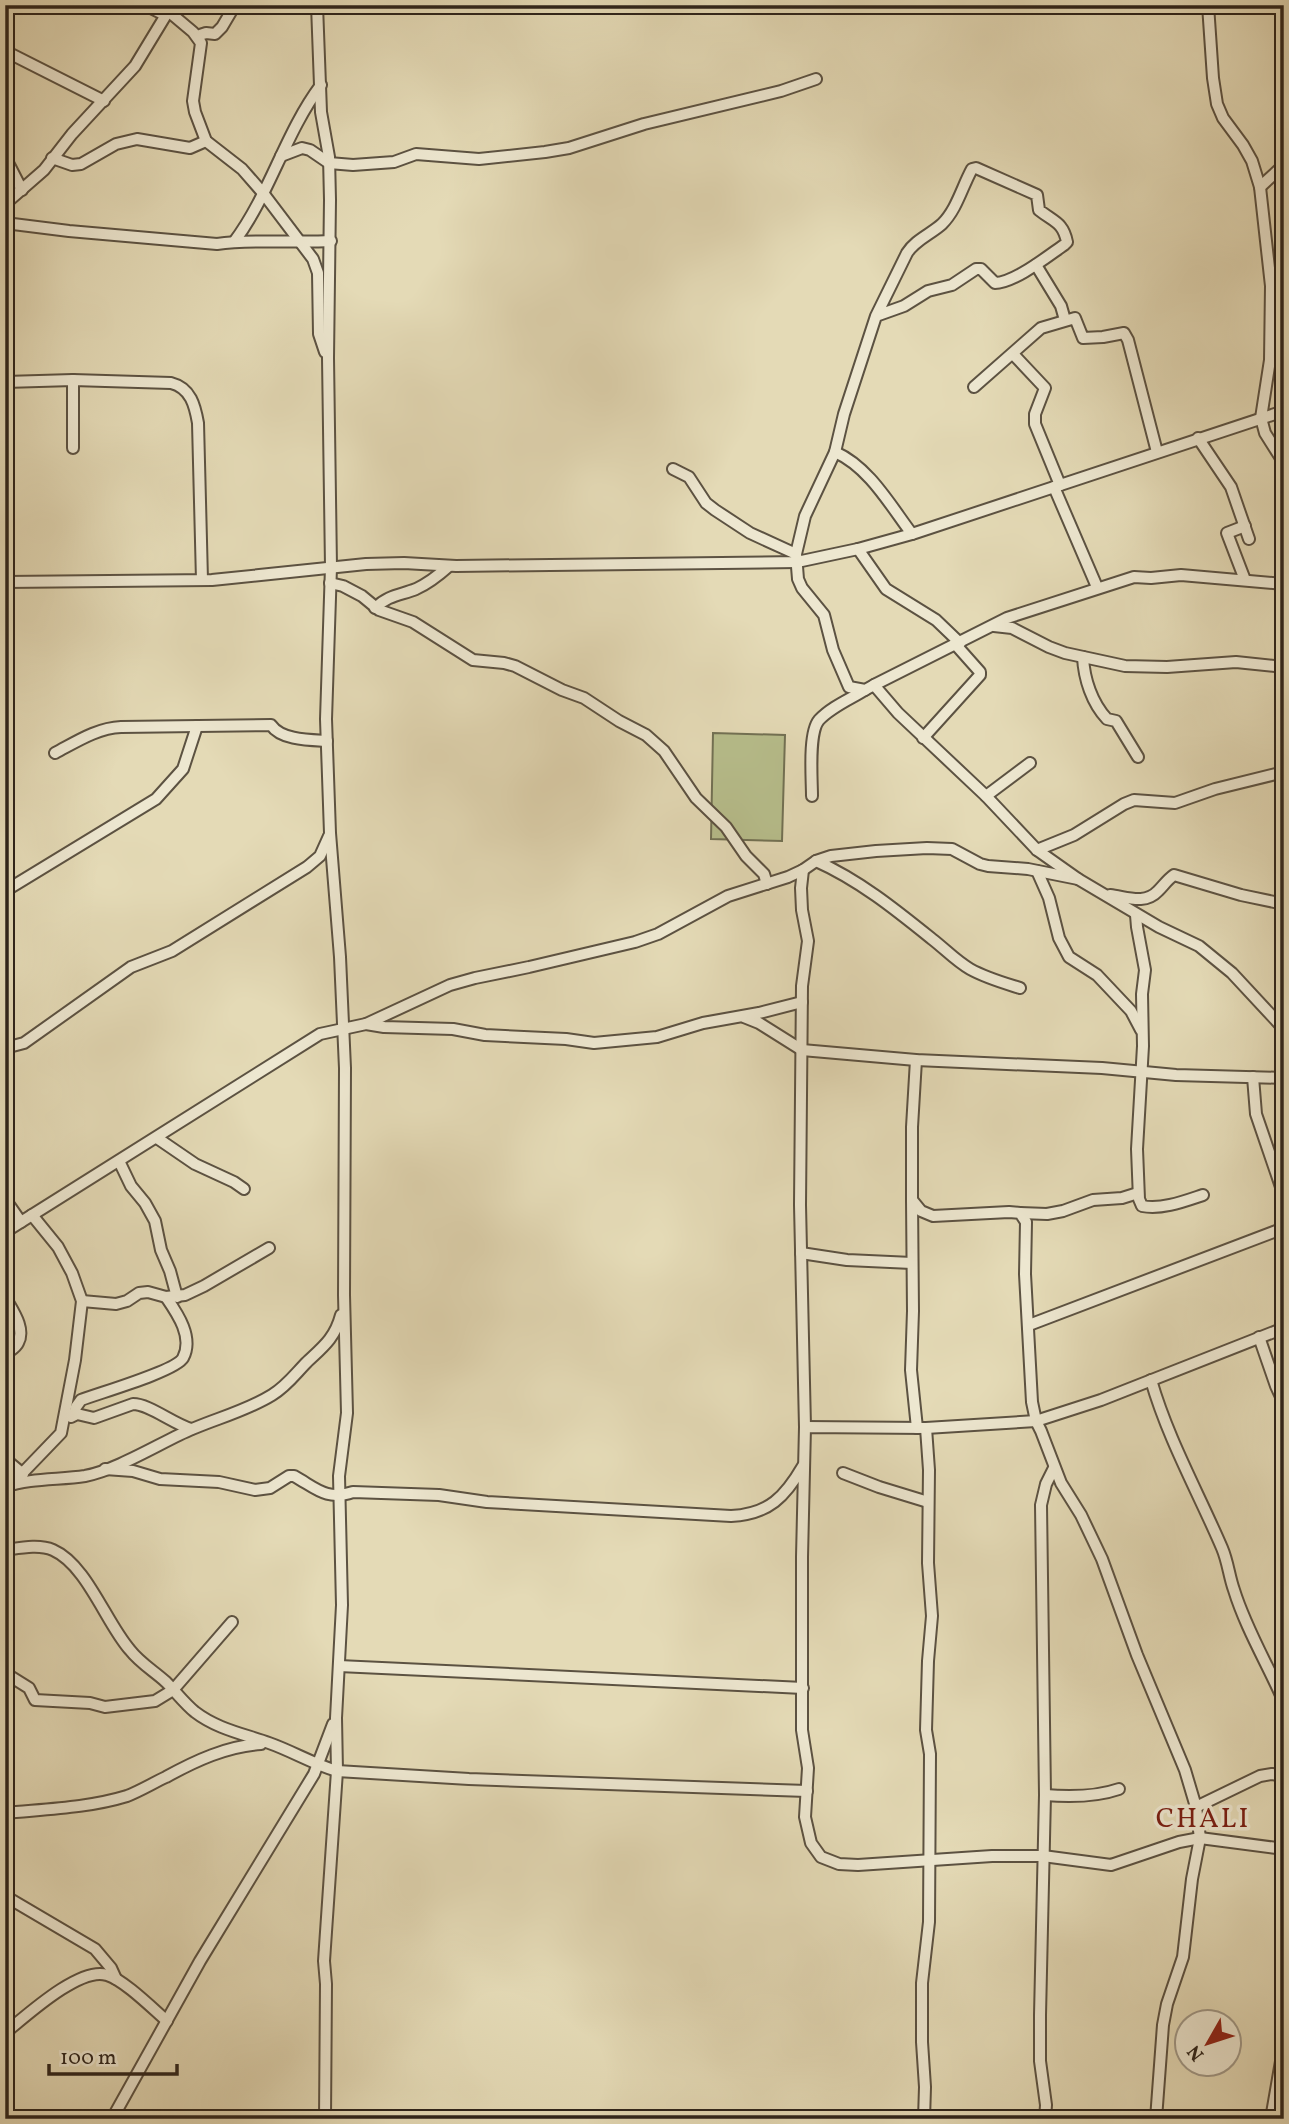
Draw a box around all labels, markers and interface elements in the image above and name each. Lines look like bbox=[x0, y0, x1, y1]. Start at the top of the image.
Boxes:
district label: CHALI bbox=[1156, 1800, 1250, 1839]
north arrow bbox=[1174, 2008, 1244, 2078]
scale bar bbox=[49, 2033, 177, 2077]
text: N bbox=[1182, 2039, 1211, 2066]
text: 100 m bbox=[60, 2044, 117, 2073]

